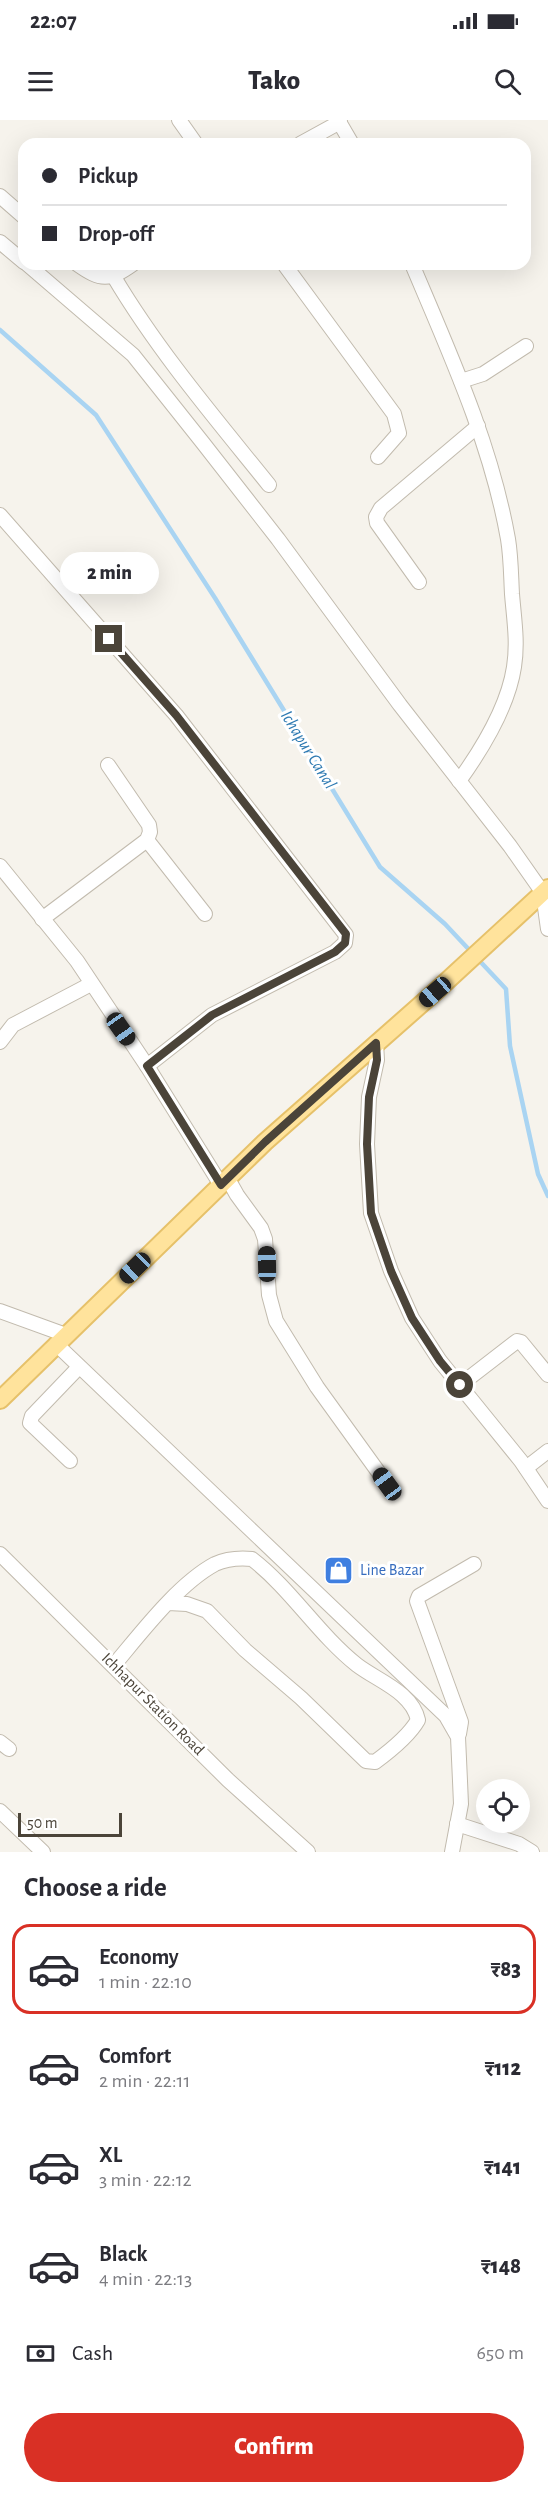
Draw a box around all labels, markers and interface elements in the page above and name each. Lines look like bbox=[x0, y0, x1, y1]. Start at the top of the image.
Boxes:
text: 22:07 bbox=[30, 10, 77, 32]
icon: menu bbox=[24, 65, 57, 98]
icon: search bbox=[491, 65, 524, 98]
text: Tako bbox=[248, 67, 300, 94]
text: Pickup bbox=[78, 165, 138, 187]
text: Drop-off bbox=[78, 223, 154, 245]
callout: 2 min bbox=[60, 552, 158, 594]
text: 2 min bbox=[87, 563, 132, 583]
route end bbox=[95, 625, 122, 652]
water label: Ichapur Canal bbox=[277, 708, 339, 792]
car bbox=[416, 973, 454, 1011]
car bbox=[103, 1009, 139, 1049]
car bbox=[258, 1246, 276, 1282]
car bbox=[116, 1249, 154, 1287]
route start bbox=[446, 1371, 473, 1398]
car bbox=[369, 1464, 405, 1504]
shop icon: Line Bazar bbox=[323, 1554, 355, 1586]
place label: Line Bazar bbox=[360, 1562, 425, 1578]
street label: Ichhapur Station Road bbox=[99, 1650, 207, 1758]
map controls bbox=[476, 1779, 530, 1833]
button: locate bbox=[476, 1779, 530, 1833]
scale bar bbox=[18, 1810, 122, 1838]
text: 50 m bbox=[27, 1815, 58, 1831]
text: Choose a ride bbox=[24, 1874, 167, 1901]
icon: car bbox=[27, 1942, 81, 1996]
text: Economy bbox=[99, 1946, 179, 1968]
text: ₹83 bbox=[491, 1958, 521, 1980]
text: 1 min · 22:10 bbox=[99, 1972, 192, 1992]
icon: car bbox=[27, 2041, 81, 2095]
text: Comfort bbox=[99, 2045, 171, 2067]
text: ₹112 bbox=[485, 2057, 521, 2079]
text: 2 min · 22:11 bbox=[99, 2071, 190, 2091]
icon: car bbox=[27, 2140, 81, 2194]
text: XL bbox=[99, 2144, 122, 2166]
text: ₹141 bbox=[484, 2156, 521, 2178]
text: 3 min · 22:12 bbox=[99, 2170, 192, 2190]
icon: car bbox=[27, 2239, 81, 2293]
text: Black bbox=[99, 2243, 147, 2265]
text: ₹148 bbox=[481, 2255, 521, 2277]
text: 4 min · 22:13 bbox=[99, 2269, 192, 2289]
icon: cash bbox=[24, 2337, 57, 2370]
text: Cash bbox=[72, 2342, 113, 2364]
text: 650 m bbox=[476, 2343, 524, 2363]
button: Confirm bbox=[24, 2413, 524, 2482]

